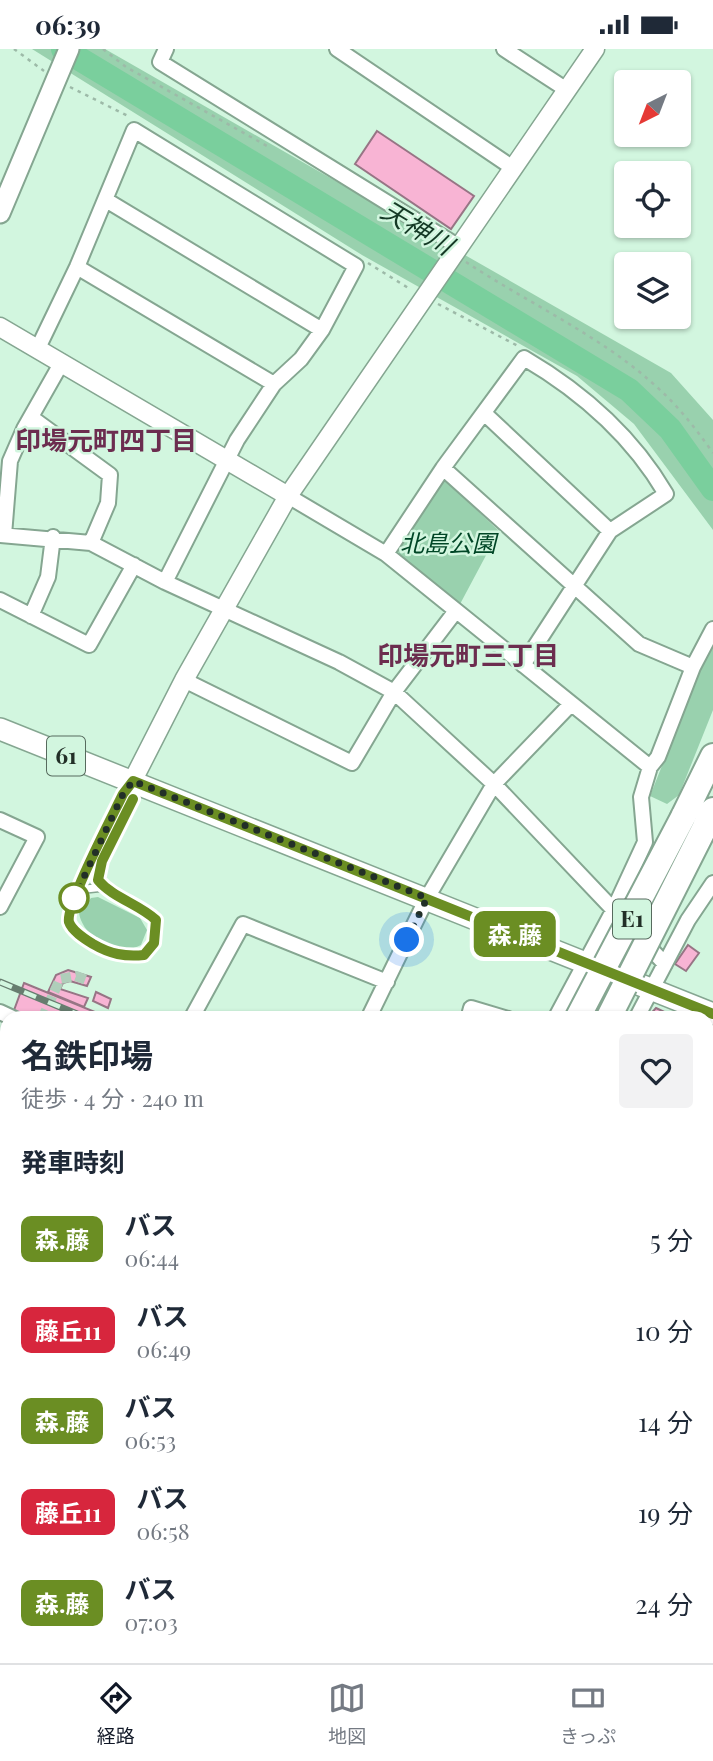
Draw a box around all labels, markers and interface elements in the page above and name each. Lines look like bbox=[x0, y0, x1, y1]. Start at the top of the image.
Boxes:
text: 06:39 bbox=[35, 7, 101, 42]
north arrow bbox=[614, 70, 691, 147]
map controls bbox=[614, 70, 691, 329]
button: locate bbox=[614, 161, 691, 238]
water label: 天神川 bbox=[375, 192, 463, 263]
button: layers bbox=[614, 252, 691, 329]
district label: 印場元町四丁目 bbox=[15, 422, 197, 457]
park label: 北島公園 bbox=[400, 526, 499, 558]
district label: 印場元町三丁目 bbox=[377, 637, 559, 672]
road number: 61 bbox=[47, 737, 85, 775]
unlabelled marker bbox=[59, 883, 89, 913]
road number: E1 bbox=[613, 899, 651, 939]
line badge: 森.藤 bbox=[475, 911, 555, 957]
text: 森.藤 bbox=[488, 918, 542, 950]
your location bbox=[389, 922, 424, 957]
text: 名鉄印場 bbox=[21, 1032, 153, 1076]
button: heart bbox=[619, 1034, 693, 1108]
text: 徒歩 · 4 分 · 240 m bbox=[21, 1082, 204, 1113]
text: 発車時刻 bbox=[21, 1144, 125, 1179]
text: バス bbox=[124, 1207, 177, 1242]
text: 5 分 bbox=[650, 1222, 693, 1257]
text: 森.藤 bbox=[35, 1223, 89, 1255]
text: 06:44 bbox=[124, 1242, 179, 1273]
text: バス bbox=[136, 1298, 188, 1333]
text: 10 分 bbox=[635, 1313, 693, 1348]
text: 藤丘11 bbox=[35, 1314, 101, 1346]
text: 06:49 bbox=[136, 1333, 191, 1364]
text: バス bbox=[124, 1389, 177, 1424]
text: 14 分 bbox=[638, 1404, 693, 1439]
text: 森.藤 bbox=[35, 1405, 89, 1437]
text: 06:53 bbox=[124, 1424, 176, 1455]
text: バス bbox=[136, 1480, 188, 1515]
text: 19 分 bbox=[638, 1495, 693, 1530]
text: 藤丘11 bbox=[35, 1496, 101, 1528]
text: 06:58 bbox=[136, 1515, 190, 1546]
text: バス bbox=[124, 1571, 177, 1606]
text: 24 分 bbox=[635, 1586, 693, 1621]
text: 森.藤 bbox=[35, 1587, 89, 1619]
text: 07:03 bbox=[124, 1606, 178, 1637]
tab: 経路 bbox=[97, 1679, 135, 1748]
tab: 地図 bbox=[328, 1679, 366, 1748]
tab: きっぷ bbox=[560, 1679, 616, 1748]

